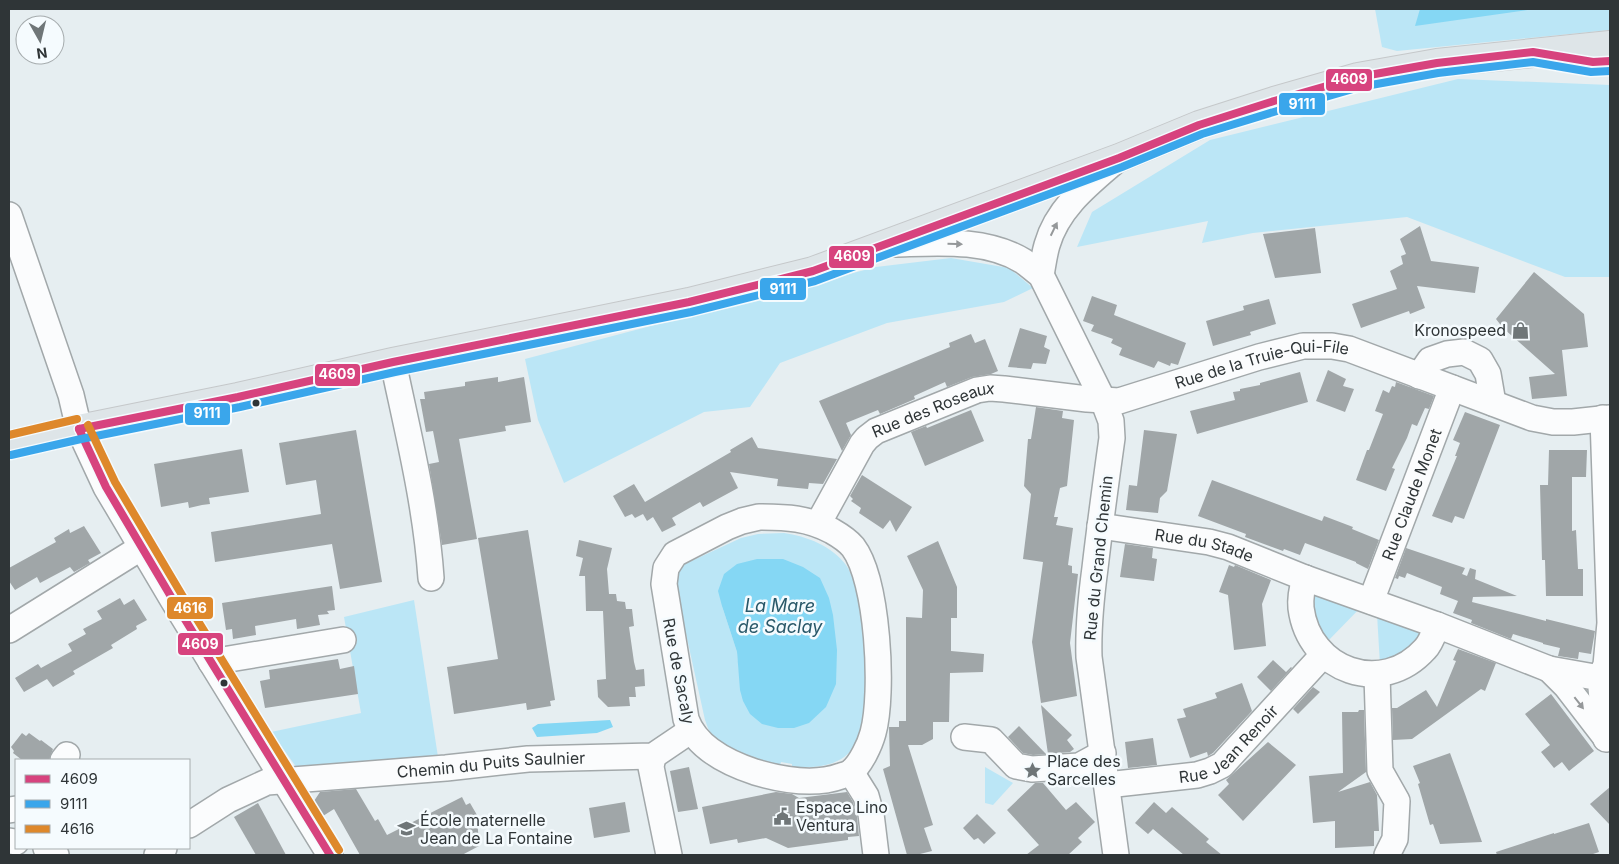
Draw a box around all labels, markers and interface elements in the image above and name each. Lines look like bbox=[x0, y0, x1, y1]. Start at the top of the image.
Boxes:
north arrow bbox=[15, 15, 65, 65]
text: N bbox=[35, 44, 48, 63]
line badge: 4609 bbox=[1325, 68, 1373, 92]
text: 4609 bbox=[1330, 70, 1368, 87]
line badge: 9111 bbox=[1278, 92, 1326, 116]
text: 9111 bbox=[1288, 95, 1316, 112]
one-way arrow bbox=[1049, 221, 1058, 236]
one-way arrow bbox=[947, 240, 963, 248]
line badge: 4609 bbox=[828, 245, 875, 269]
text: 4609 bbox=[833, 247, 871, 264]
line badge: 9111 bbox=[759, 277, 807, 301]
text: 9111 bbox=[769, 280, 797, 297]
place label: Kronospeed bbox=[1414, 320, 1506, 340]
shop icon: Kronospeed bbox=[1510, 320, 1530, 340]
street label: Rue de la Truie-Qui-File bbox=[1172, 336, 1351, 393]
line badge: 4609 bbox=[314, 363, 361, 387]
text: 4609 bbox=[318, 365, 356, 382]
street label: Rue des Roseaux bbox=[869, 378, 996, 442]
unlabelled marker bbox=[251, 398, 261, 408]
line badge: 9111 bbox=[184, 402, 231, 426]
text: 9111 bbox=[193, 404, 221, 421]
street label: Rue Claude Monet bbox=[1377, 426, 1446, 563]
street label: Rue du Grand Chemin bbox=[1079, 474, 1117, 642]
street label: Rue du Stade bbox=[1153, 524, 1257, 566]
water label: La Mare de Saclay bbox=[738, 595, 823, 637]
line badge: 4616 bbox=[166, 596, 214, 620]
text: 4616 bbox=[173, 599, 207, 616]
street label: Rue de Sacaly bbox=[659, 616, 699, 726]
line badge: 4609 bbox=[177, 632, 224, 656]
text: 4609 bbox=[181, 635, 219, 652]
unlabelled marker bbox=[219, 678, 229, 688]
one-way arrow bbox=[1573, 696, 1584, 709]
street label: Rue Jean Renoir bbox=[1178, 701, 1282, 787]
street label: Chemin du Puits Saulnier bbox=[396, 748, 585, 782]
place label: Place des Sarcelles bbox=[1047, 751, 1121, 789]
legend bbox=[15, 759, 190, 849]
place icon: Place des Sarcelles bbox=[1023, 760, 1043, 780]
text: 4609 bbox=[60, 769, 98, 788]
text: 9111 bbox=[60, 794, 88, 813]
place label: Espace Lino Ventura bbox=[796, 797, 888, 835]
public building icon: Espace Lino Ventura bbox=[772, 806, 792, 826]
place label: École maternelle Jean de La Fontaine bbox=[420, 810, 573, 848]
text: 4616 bbox=[60, 819, 94, 838]
school or university icon: École maternelle Jean de La Fontaine bbox=[396, 819, 416, 839]

